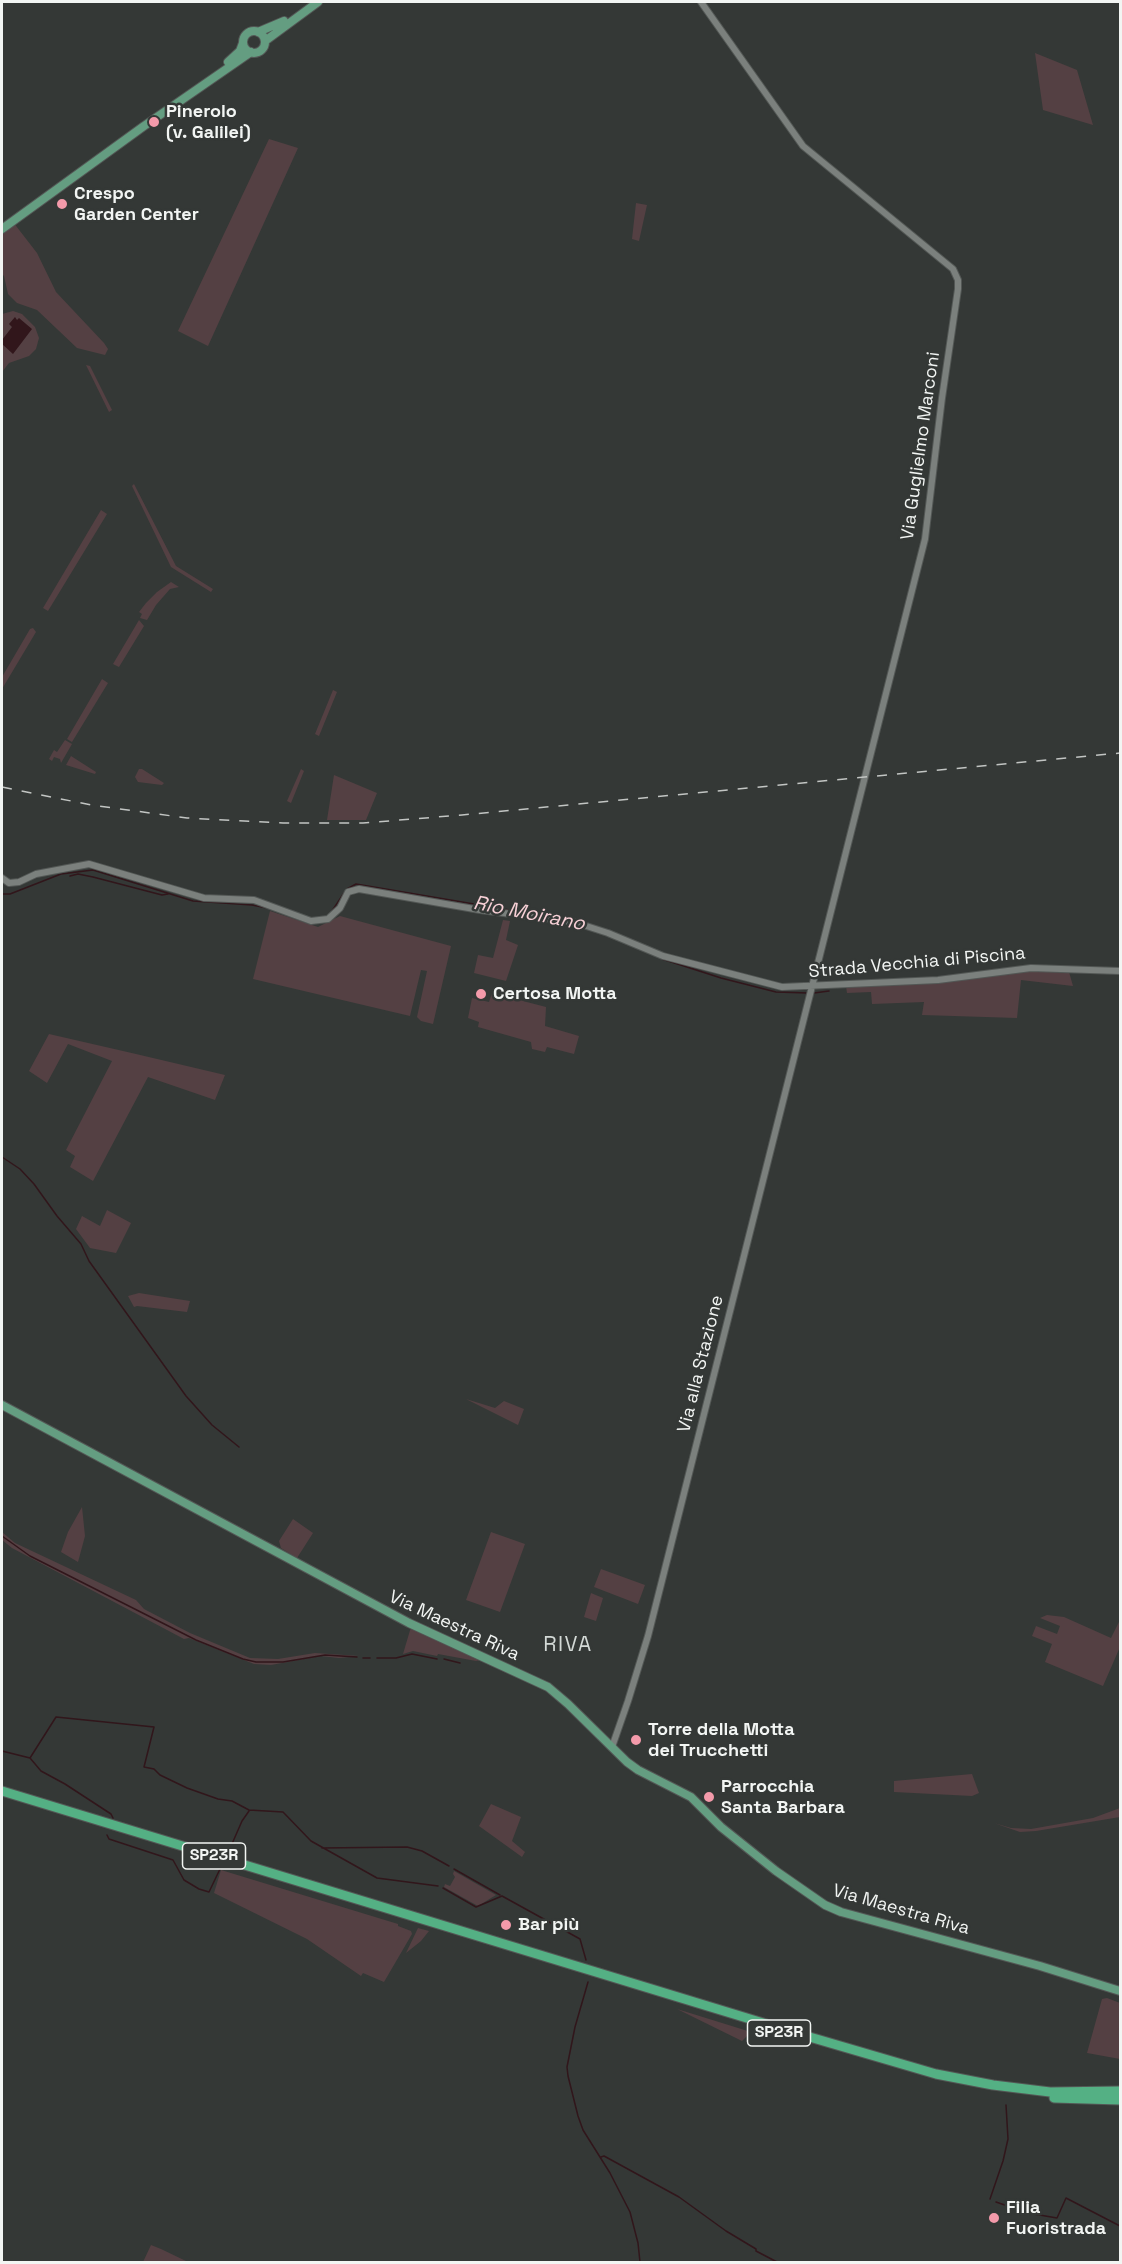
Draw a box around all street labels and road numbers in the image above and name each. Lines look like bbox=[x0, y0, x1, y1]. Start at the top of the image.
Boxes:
street label: Via Guglielmo Marconi bbox=[897, 351, 945, 541]
street label: Strada Vecchia di Piscina bbox=[808, 943, 1026, 983]
street label: Via alla Stazione bbox=[673, 1293, 729, 1435]
street label: Via Maestra Riva bbox=[385, 1586, 523, 1666]
road number: SP23R bbox=[182, 1843, 246, 1869]
street label: Via Maestra Riva bbox=[830, 1880, 972, 1940]
road number: SP23R bbox=[748, 2020, 810, 2046]

